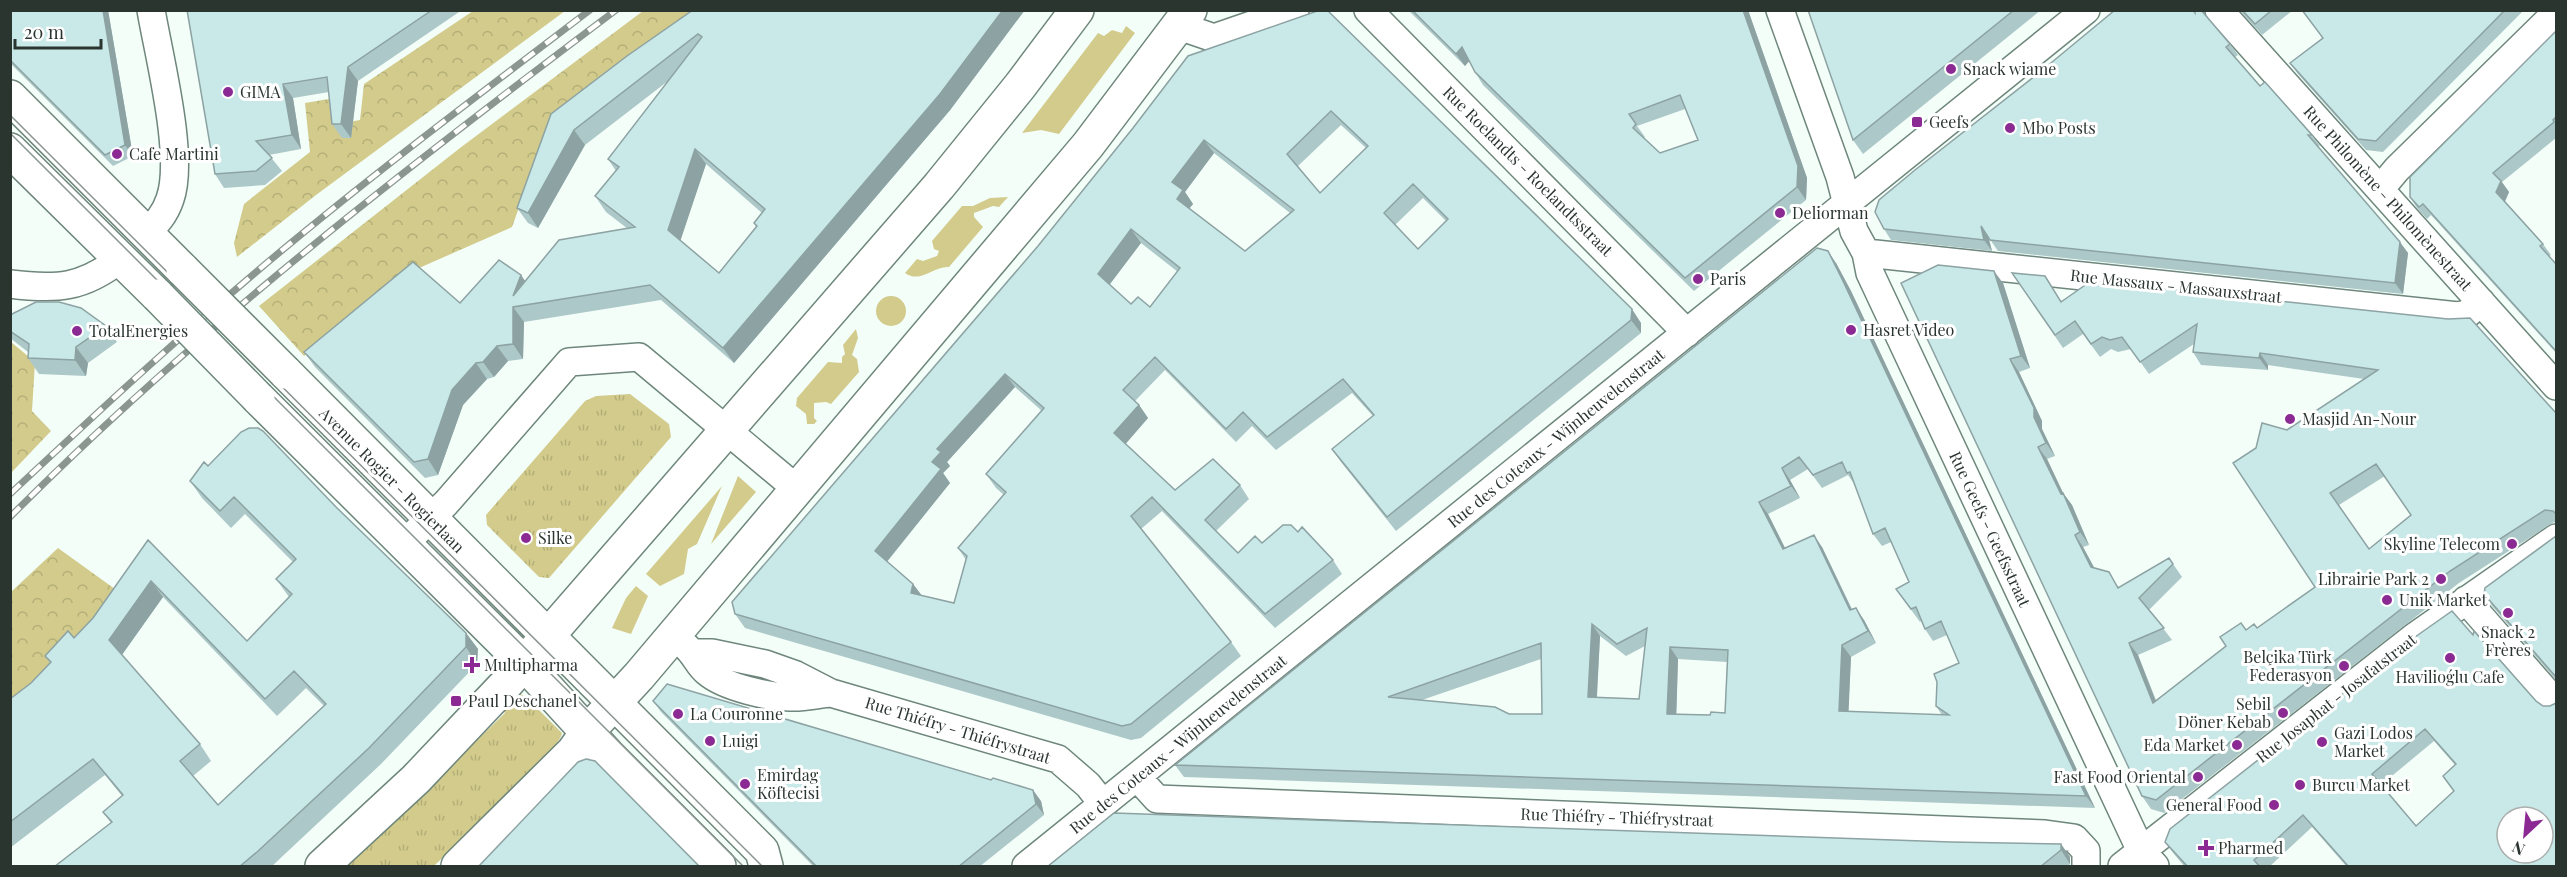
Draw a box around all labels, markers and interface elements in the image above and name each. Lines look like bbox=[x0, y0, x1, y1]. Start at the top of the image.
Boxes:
scale bar bbox=[15, 12, 100, 50]
text: 20 m bbox=[24, 20, 64, 44]
place label: Snack wiame bbox=[1963, 58, 2056, 79]
marker: Snack wiame bbox=[1944, 62, 1958, 76]
place label: GIMA bbox=[240, 81, 282, 102]
street label: Rue Roelandts - Roelandtsstraat bbox=[1439, 81, 1618, 260]
marker: GIMA bbox=[221, 85, 235, 99]
street label: Rue Philomène - Philomènestraat bbox=[2300, 101, 2477, 295]
place label: Geefs bbox=[1929, 111, 1969, 132]
marker: Geefs bbox=[1910, 115, 1924, 129]
place label: Mbo Posts bbox=[2022, 117, 2096, 138]
marker: Mbo Posts bbox=[2003, 121, 2017, 135]
place label: Cafe Martini bbox=[129, 143, 219, 164]
marker: Cafe Martini bbox=[110, 147, 124, 161]
place label: Deliorman bbox=[1792, 202, 1869, 223]
marker: Deliorman bbox=[1773, 206, 1787, 220]
street label: Rue Massaux - Massauxstraat bbox=[2069, 264, 2283, 307]
place label: Paris bbox=[1710, 268, 1746, 289]
marker: Paris bbox=[1691, 272, 1705, 286]
place label: Hasret Video bbox=[1863, 319, 1955, 340]
place label: TotalEnergies bbox=[89, 320, 188, 341]
marker: Hasret Video bbox=[1844, 323, 1858, 337]
marker: TotalEnergies bbox=[70, 324, 84, 338]
street label: Rue des Coteaux - Wijnheuvelenstraat bbox=[1443, 343, 1669, 532]
street label: Avenue Rogier - Rogierlaan bbox=[315, 402, 470, 557]
place label: Masjid An-Nour bbox=[2302, 408, 2416, 429]
marker: Masjid An-Nour bbox=[2283, 412, 2297, 426]
street label: Rue Geefs - Geefsstraat bbox=[1945, 448, 2036, 610]
place label: Silke bbox=[538, 527, 572, 548]
marker: Silke bbox=[519, 531, 533, 545]
place label: Skyline Telecom bbox=[2384, 533, 2500, 554]
marker: Skyline Telecom bbox=[2505, 537, 2519, 551]
place label: Librairie Park 2 bbox=[2318, 568, 2429, 589]
marker: Librairie Park 2 bbox=[2434, 572, 2448, 586]
place label: Unik Market bbox=[2399, 589, 2488, 610]
marker: Unik Market bbox=[2380, 593, 2394, 607]
marker: Snack 2 Frères bbox=[2501, 606, 2515, 620]
place label: Snack 2 Frères bbox=[2481, 621, 2535, 660]
street label: Rue Josaphat - Josafatstraat bbox=[2251, 628, 2420, 767]
place label: Belçika Türk Federasyon bbox=[2243, 646, 2332, 685]
street label: Rue des Coteaux - Wijnheuvelenstraat bbox=[1065, 649, 1291, 838]
marker: Havilioǵlu Cafe bbox=[2443, 651, 2457, 665]
place label: Multipharma bbox=[484, 654, 578, 675]
marker: Multipharma bbox=[465, 658, 479, 672]
marker: Belçika Türk Federasyon bbox=[2337, 659, 2351, 673]
place label: Havilioǵlu Cafe bbox=[2396, 666, 2504, 687]
place label: Paul Deschanel bbox=[468, 690, 578, 711]
street label: Rue Thiéfry - Thiéfrystraat bbox=[863, 691, 1054, 768]
place label: Sebil Döner Kebab bbox=[2178, 693, 2271, 732]
marker: Paul Deschanel bbox=[449, 694, 463, 708]
place label: La Couronne bbox=[690, 703, 783, 724]
marker: Sebil Döner Kebab bbox=[2276, 706, 2290, 720]
marker: La Couronne bbox=[671, 707, 685, 721]
place label: Gazi Lodos Market bbox=[2334, 722, 2413, 761]
place label: Luigi bbox=[722, 730, 759, 751]
marker: Luigi bbox=[703, 734, 717, 748]
place label: Eda Market bbox=[2143, 734, 2225, 755]
marker: Gazi Lodos Market bbox=[2315, 735, 2329, 749]
marker: Eda Market bbox=[2230, 738, 2244, 752]
place label: Emirdag Köftecisi bbox=[757, 764, 820, 803]
place label: Fast Food Oriental bbox=[2054, 766, 2186, 787]
marker: Fast Food Oriental bbox=[2191, 770, 2205, 784]
place label: Burcu Market bbox=[2312, 774, 2410, 795]
marker: Emirdag Köftecisi bbox=[738, 777, 752, 791]
marker: Burcu Market bbox=[2293, 778, 2307, 792]
place label: General Food bbox=[2166, 794, 2262, 815]
marker: General Food bbox=[2267, 798, 2281, 812]
street label: Rue Thiéfry - Thiéfrystraat bbox=[1520, 803, 1714, 830]
north arrow bbox=[2495, 805, 2555, 865]
place label: Pharmed bbox=[2218, 837, 2283, 858]
text: N bbox=[2508, 837, 2528, 861]
marker: Pharmed bbox=[2199, 841, 2213, 855]

